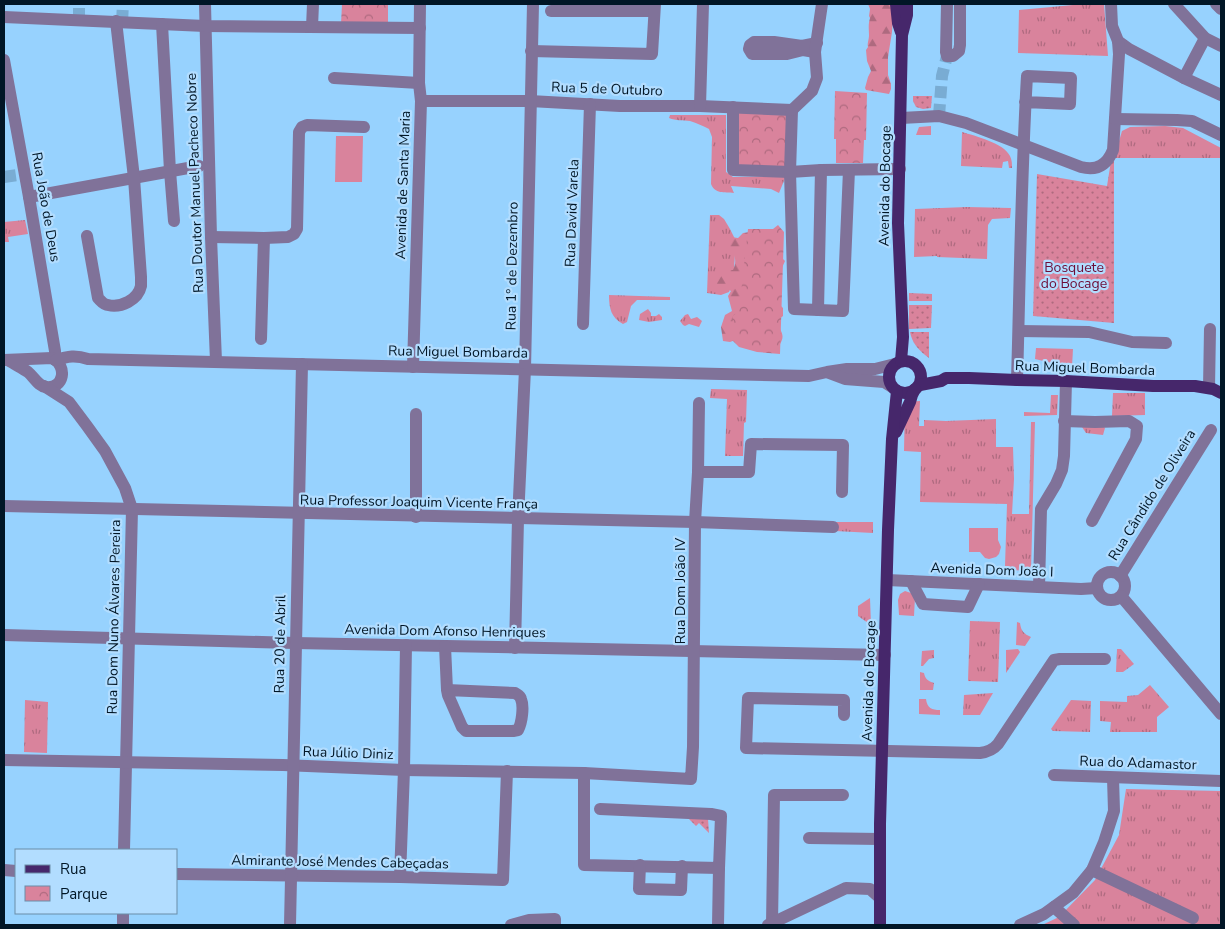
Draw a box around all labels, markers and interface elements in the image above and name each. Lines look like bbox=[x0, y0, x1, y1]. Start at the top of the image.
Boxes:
street label: Rua Doutor Manuel Pacheco Nobre bbox=[182, 73, 208, 293]
street label: Rua 5 de Outubro bbox=[551, 78, 663, 100]
street label: Avenida de Santa Maria bbox=[391, 110, 415, 260]
street label: Avenida do Bocage bbox=[874, 125, 896, 247]
street label: Rua João de Deus bbox=[27, 151, 65, 264]
street label: Rua David Varela bbox=[561, 158, 583, 268]
street label: Rua 1º de Dezembro bbox=[501, 201, 523, 330]
park label: Bosquete do Bocage bbox=[1041, 258, 1107, 293]
street label: Rua Miguel Bombarda bbox=[388, 341, 528, 363]
street label: Rua Miguel Bombarda bbox=[1015, 356, 1155, 380]
street label: Rua Cândido de Oliveira bbox=[1104, 426, 1200, 564]
street label: Rua Professor Joaquim Vicente França bbox=[300, 490, 538, 514]
street label: Rua Dom Nuno Álvares Pereira bbox=[103, 519, 125, 715]
street label: Rua Dom João IV bbox=[671, 537, 690, 644]
street label: Avenida Dom João I bbox=[930, 558, 1054, 582]
street label: Rua 20 de Abril bbox=[270, 594, 290, 693]
street label: Avenida Dom Afonso Henriques bbox=[344, 620, 546, 642]
street label: Avenida do Bocage bbox=[857, 620, 881, 742]
street label: Rua Júlio Diniz bbox=[302, 742, 394, 764]
street label: Rua do Adamastor bbox=[1079, 751, 1197, 775]
legend bbox=[15, 849, 178, 914]
street label: Almirante José Mendes Cabeçadas bbox=[231, 851, 449, 873]
text: Rua bbox=[60, 859, 86, 879]
text: Parque bbox=[60, 884, 108, 904]

